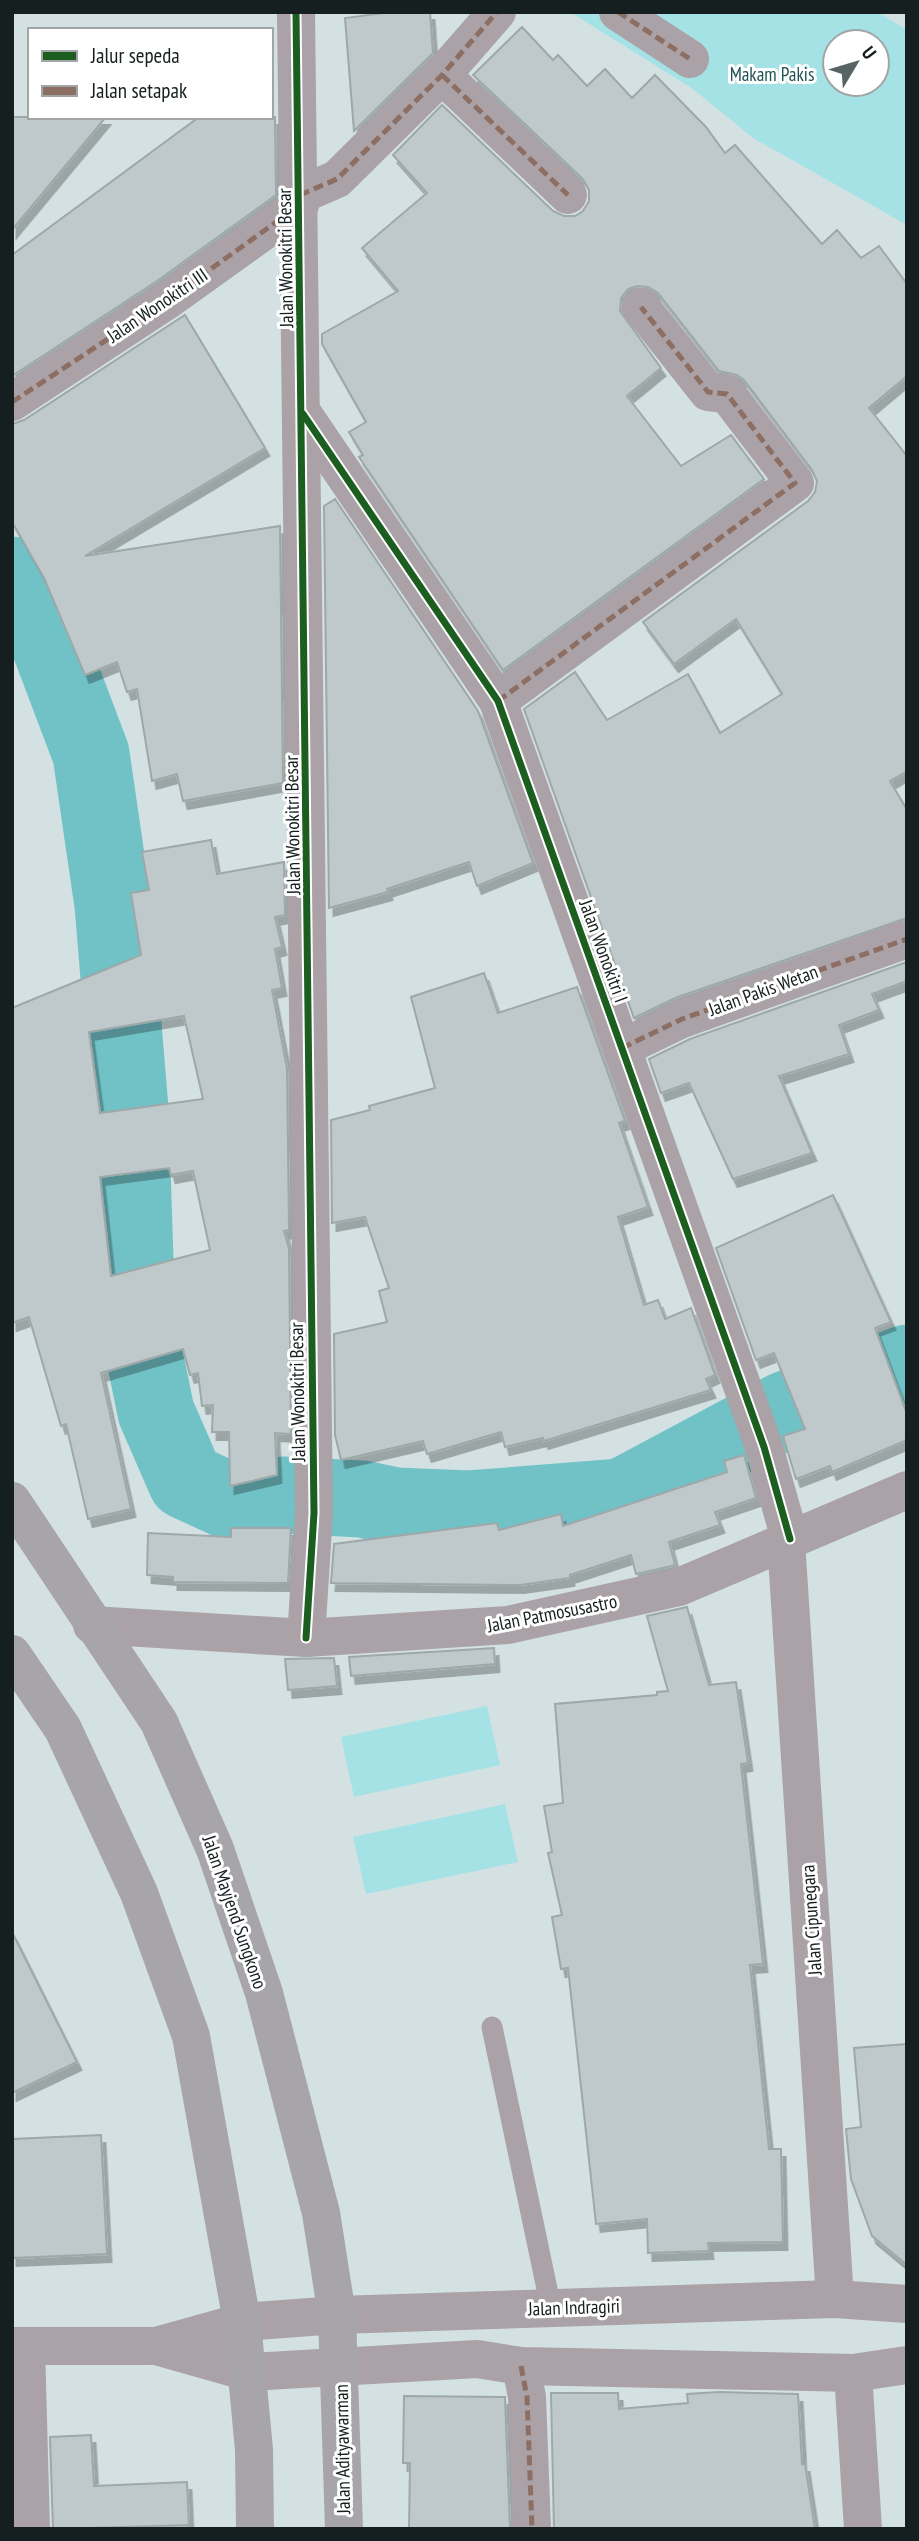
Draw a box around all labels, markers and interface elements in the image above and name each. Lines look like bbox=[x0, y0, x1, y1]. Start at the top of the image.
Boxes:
legend bbox=[28, 28, 273, 119]
north arrow bbox=[821, 28, 891, 98]
text: U bbox=[857, 41, 882, 64]
text: Jalur sepeda bbox=[90, 42, 180, 69]
park label: Makam Pakis bbox=[730, 62, 814, 86]
text: Jalan setapak bbox=[90, 77, 187, 104]
street label: Jalan Wonokitri Besar bbox=[272, 187, 298, 329]
street label: Jalan Wonokitri III bbox=[101, 262, 212, 348]
street label: Jalan Wonokitri Besar bbox=[279, 754, 305, 896]
street label: Jalan Wonokitri I bbox=[574, 895, 634, 1006]
street label: Jalan Pakis Wetan bbox=[704, 959, 821, 1021]
street label: Jalan Wonokitri Besar bbox=[284, 1321, 310, 1463]
street label: Jalan Patmosusastro bbox=[484, 1589, 619, 1638]
street label: Jalan Mayjend Sungkono bbox=[197, 1831, 273, 1992]
street label: Jalan Cipunegara bbox=[795, 1864, 827, 1977]
street label: Jalan Indragiri bbox=[527, 2293, 620, 2321]
street label: Jalan Adityawarman bbox=[329, 2384, 355, 2515]

